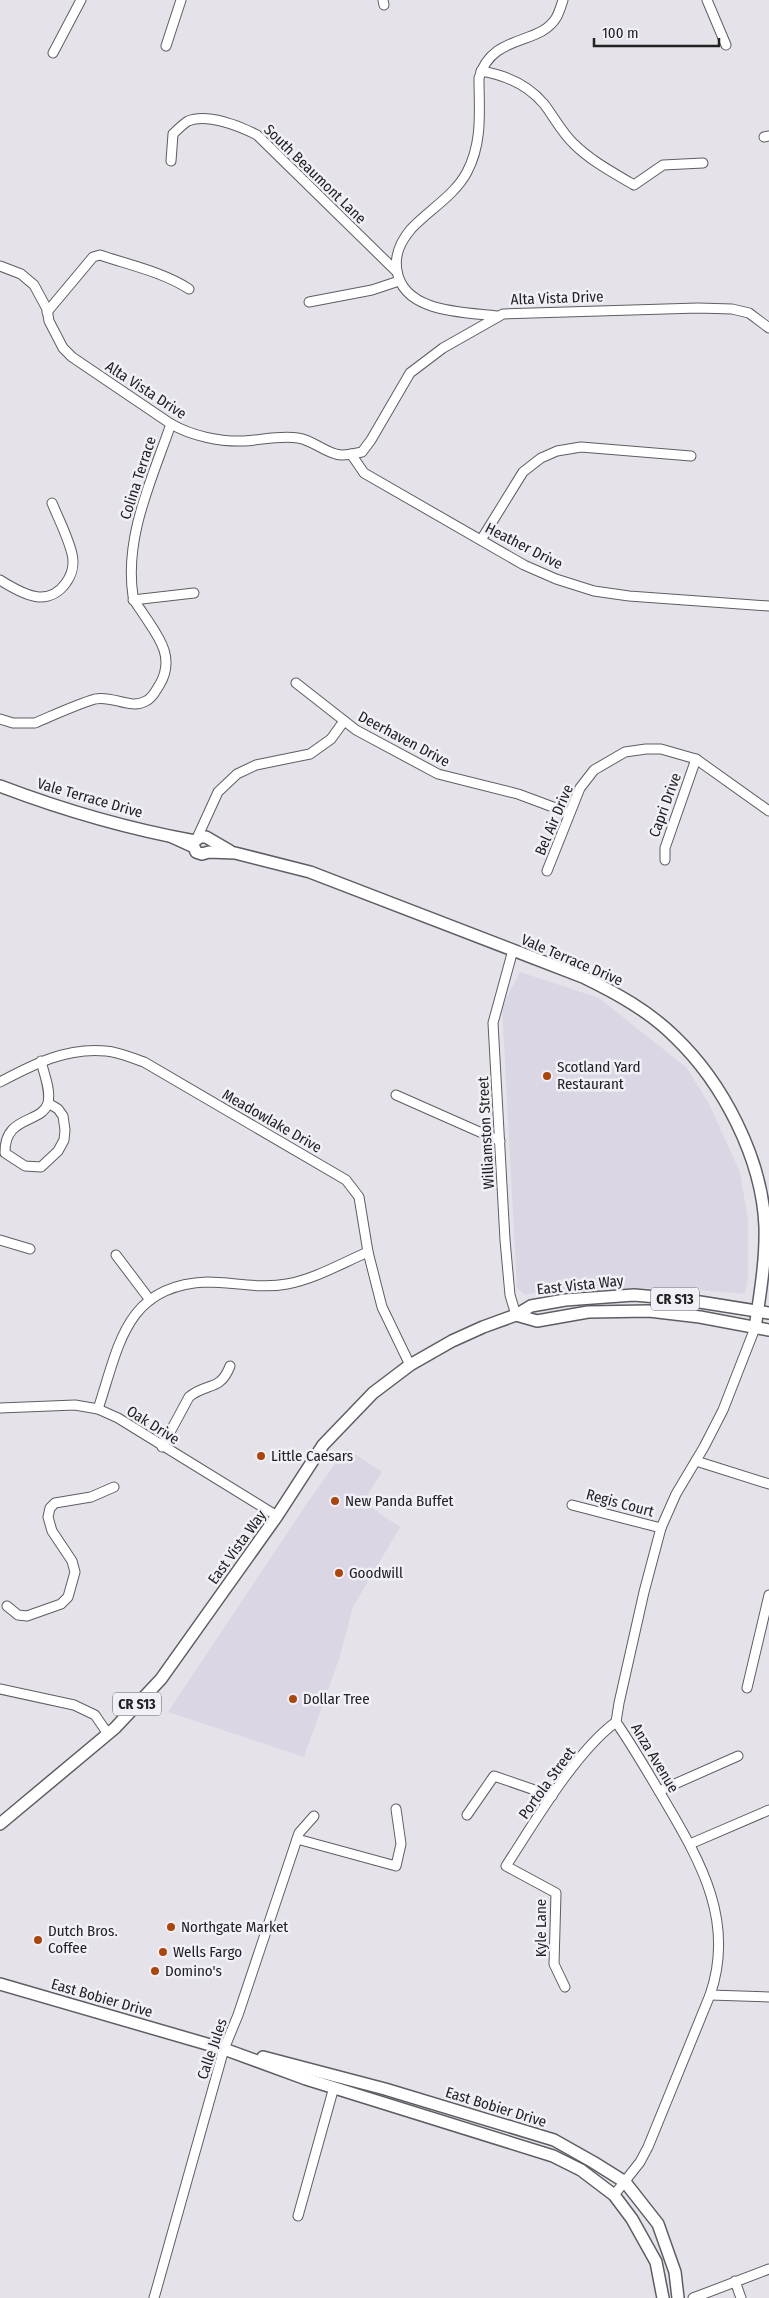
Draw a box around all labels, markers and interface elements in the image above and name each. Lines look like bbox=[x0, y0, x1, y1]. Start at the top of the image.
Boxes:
scale bar bbox=[594, 15, 719, 47]
text: 100 m bbox=[602, 24, 639, 42]
street label: South Beaumont Lane bbox=[260, 121, 370, 227]
street label: Alta Vista Drive bbox=[510, 287, 604, 309]
street label: Alta Vista Drive bbox=[102, 357, 190, 423]
street label: Colina Terrace bbox=[116, 434, 160, 522]
street label: Heather Drive bbox=[482, 519, 566, 573]
street label: Deerhaven Drive bbox=[355, 707, 453, 771]
street label: Capri Drive bbox=[645, 770, 685, 840]
street label: Vale Terrace Drive bbox=[35, 774, 145, 822]
street label: Bel Air Drive bbox=[531, 782, 577, 858]
street label: Vale Terrace Drive bbox=[518, 930, 626, 990]
place label: Scotland Yard Restaurant bbox=[557, 1058, 640, 1093]
marker: Scotland Yard Restaurant bbox=[541, 1070, 553, 1082]
street label: Williamston Street bbox=[474, 1076, 498, 1190]
street label: Meadowlake Drive bbox=[219, 1085, 325, 1157]
street label: East Vista Way bbox=[536, 1271, 625, 1298]
road number: CR S13 bbox=[651, 1288, 699, 1310]
street label: Oak Drive bbox=[123, 1402, 183, 1448]
place label: Little Caesars bbox=[271, 1447, 353, 1465]
marker: Little Caesars bbox=[255, 1450, 267, 1462]
street label: Regis Court bbox=[584, 1485, 656, 1521]
place label: New Panda Buffet bbox=[345, 1492, 454, 1510]
marker: New Panda Buffet bbox=[329, 1495, 341, 1507]
street label: East Vista Way bbox=[204, 1506, 270, 1587]
place label: Goodwill bbox=[349, 1564, 403, 1582]
marker: Goodwill bbox=[333, 1567, 345, 1579]
place label: Dollar Tree bbox=[303, 1690, 370, 1708]
road number: CR S13 bbox=[113, 1692, 161, 1716]
marker: Dollar Tree bbox=[287, 1693, 299, 1705]
street label: Anza Avenue bbox=[627, 1720, 683, 1796]
street label: Portola Street bbox=[515, 1743, 579, 1823]
street label: Kyle Lane bbox=[532, 1899, 550, 1957]
place label: Northgate Market bbox=[181, 1918, 288, 1936]
marker: Northgate Market bbox=[165, 1921, 177, 1933]
place label: Dutch Bros. Coffee bbox=[48, 1922, 118, 1957]
marker: Dutch Bros. Coffee bbox=[32, 1934, 44, 1946]
place label: Wells Fargo bbox=[173, 1943, 242, 1961]
marker: Wells Fargo bbox=[157, 1946, 169, 1958]
place label: Domino's bbox=[165, 1962, 222, 1980]
marker: Domino's bbox=[149, 1965, 161, 1977]
street label: East Bobier Drive bbox=[49, 1975, 155, 2021]
street label: Calle Jules bbox=[193, 2016, 231, 2082]
street label: East Bobier Drive bbox=[443, 2083, 549, 2131]

